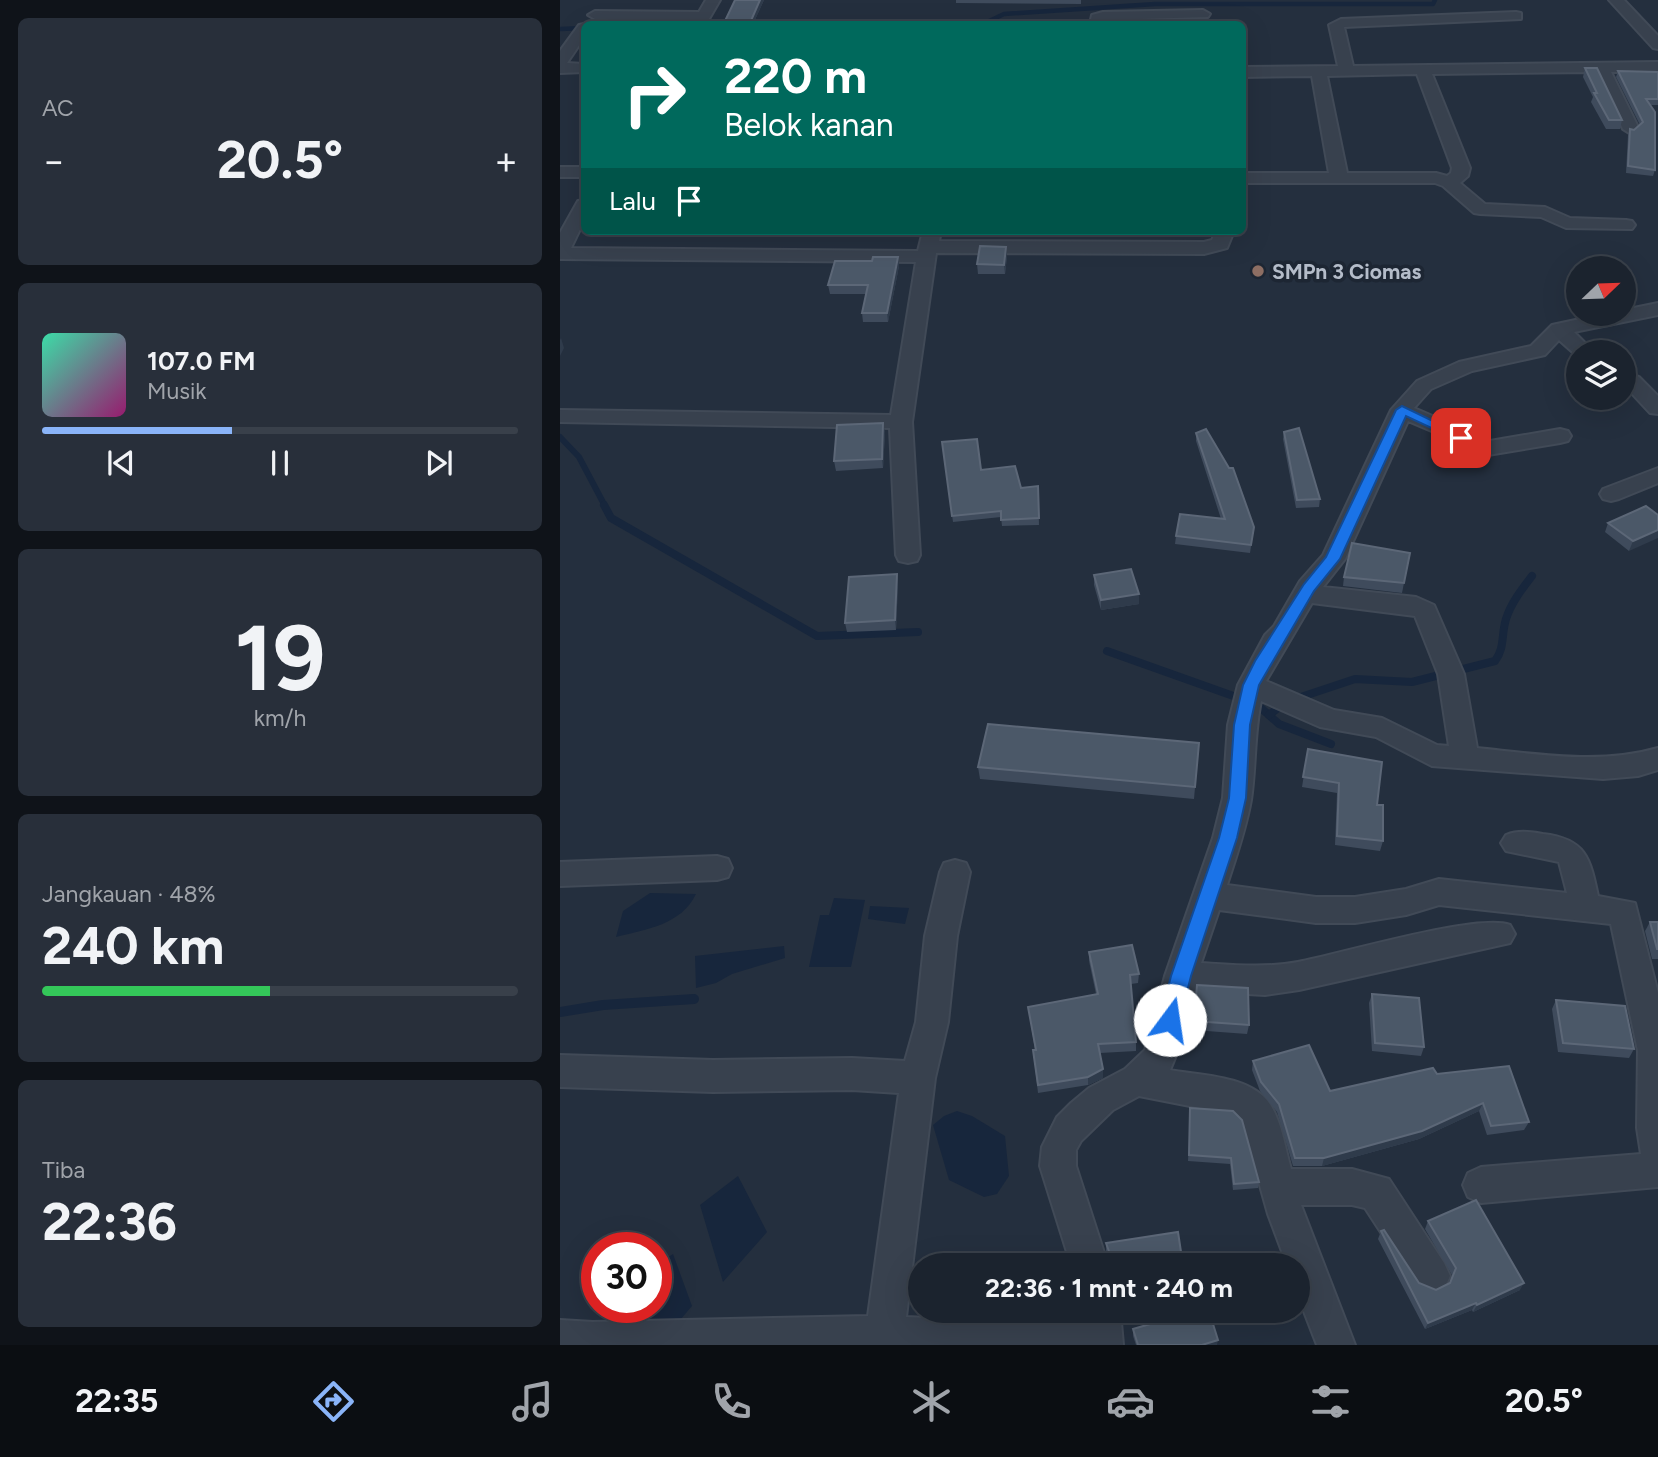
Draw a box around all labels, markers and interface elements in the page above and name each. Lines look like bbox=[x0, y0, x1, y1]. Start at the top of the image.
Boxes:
text: 220 m bbox=[724, 46, 867, 105]
icon: right bbox=[609, 49, 700, 140]
text: AC bbox=[42, 94, 74, 122]
text: Belok kanan bbox=[724, 106, 894, 144]
text: 20.5° bbox=[217, 129, 343, 191]
text: − bbox=[42, 138, 66, 184]
text: + bbox=[494, 138, 518, 184]
icon: arrive bbox=[670, 182, 708, 220]
text: Lalu bbox=[609, 185, 656, 217]
north arrow bbox=[1566, 256, 1636, 326]
map controls bbox=[1566, 256, 1636, 410]
place label: SMPn 3 Ciomas bbox=[1272, 259, 1421, 284]
marker: SMPn 3 Ciomas bbox=[1250, 263, 1266, 279]
button: layers bbox=[1566, 340, 1636, 410]
text: 107.0 FM bbox=[147, 345, 255, 377]
text: Musik bbox=[147, 377, 207, 405]
pin bbox=[1431, 408, 1491, 468]
icon: arrive bbox=[1442, 419, 1480, 457]
icon: previous bbox=[102, 444, 140, 482]
icon: pause bbox=[261, 444, 299, 482]
icon: next bbox=[420, 444, 458, 482]
text: 19 bbox=[234, 604, 326, 713]
text: km/h bbox=[254, 704, 306, 732]
text: Jangkauan · 48% bbox=[42, 880, 216, 908]
text: 240 km bbox=[42, 915, 224, 977]
position arrow bbox=[1133, 983, 1207, 1057]
text: Tiba bbox=[42, 1156, 85, 1184]
text: 22:36 bbox=[42, 1191, 177, 1253]
speed limit sign: 30 bbox=[581, 1232, 672, 1323]
text: 22:36 · 1 mnt · 240 m bbox=[985, 1272, 1233, 1304]
icon: directions bbox=[309, 1377, 358, 1426]
icon: music bbox=[508, 1377, 557, 1426]
icon: phone bbox=[707, 1377, 756, 1426]
icon: climate bbox=[907, 1377, 956, 1426]
icon: car bbox=[1106, 1377, 1155, 1426]
icon: filters bbox=[1306, 1377, 1355, 1426]
text: 22:35 bbox=[75, 1382, 158, 1420]
text: 20.5° bbox=[1505, 1382, 1583, 1420]

